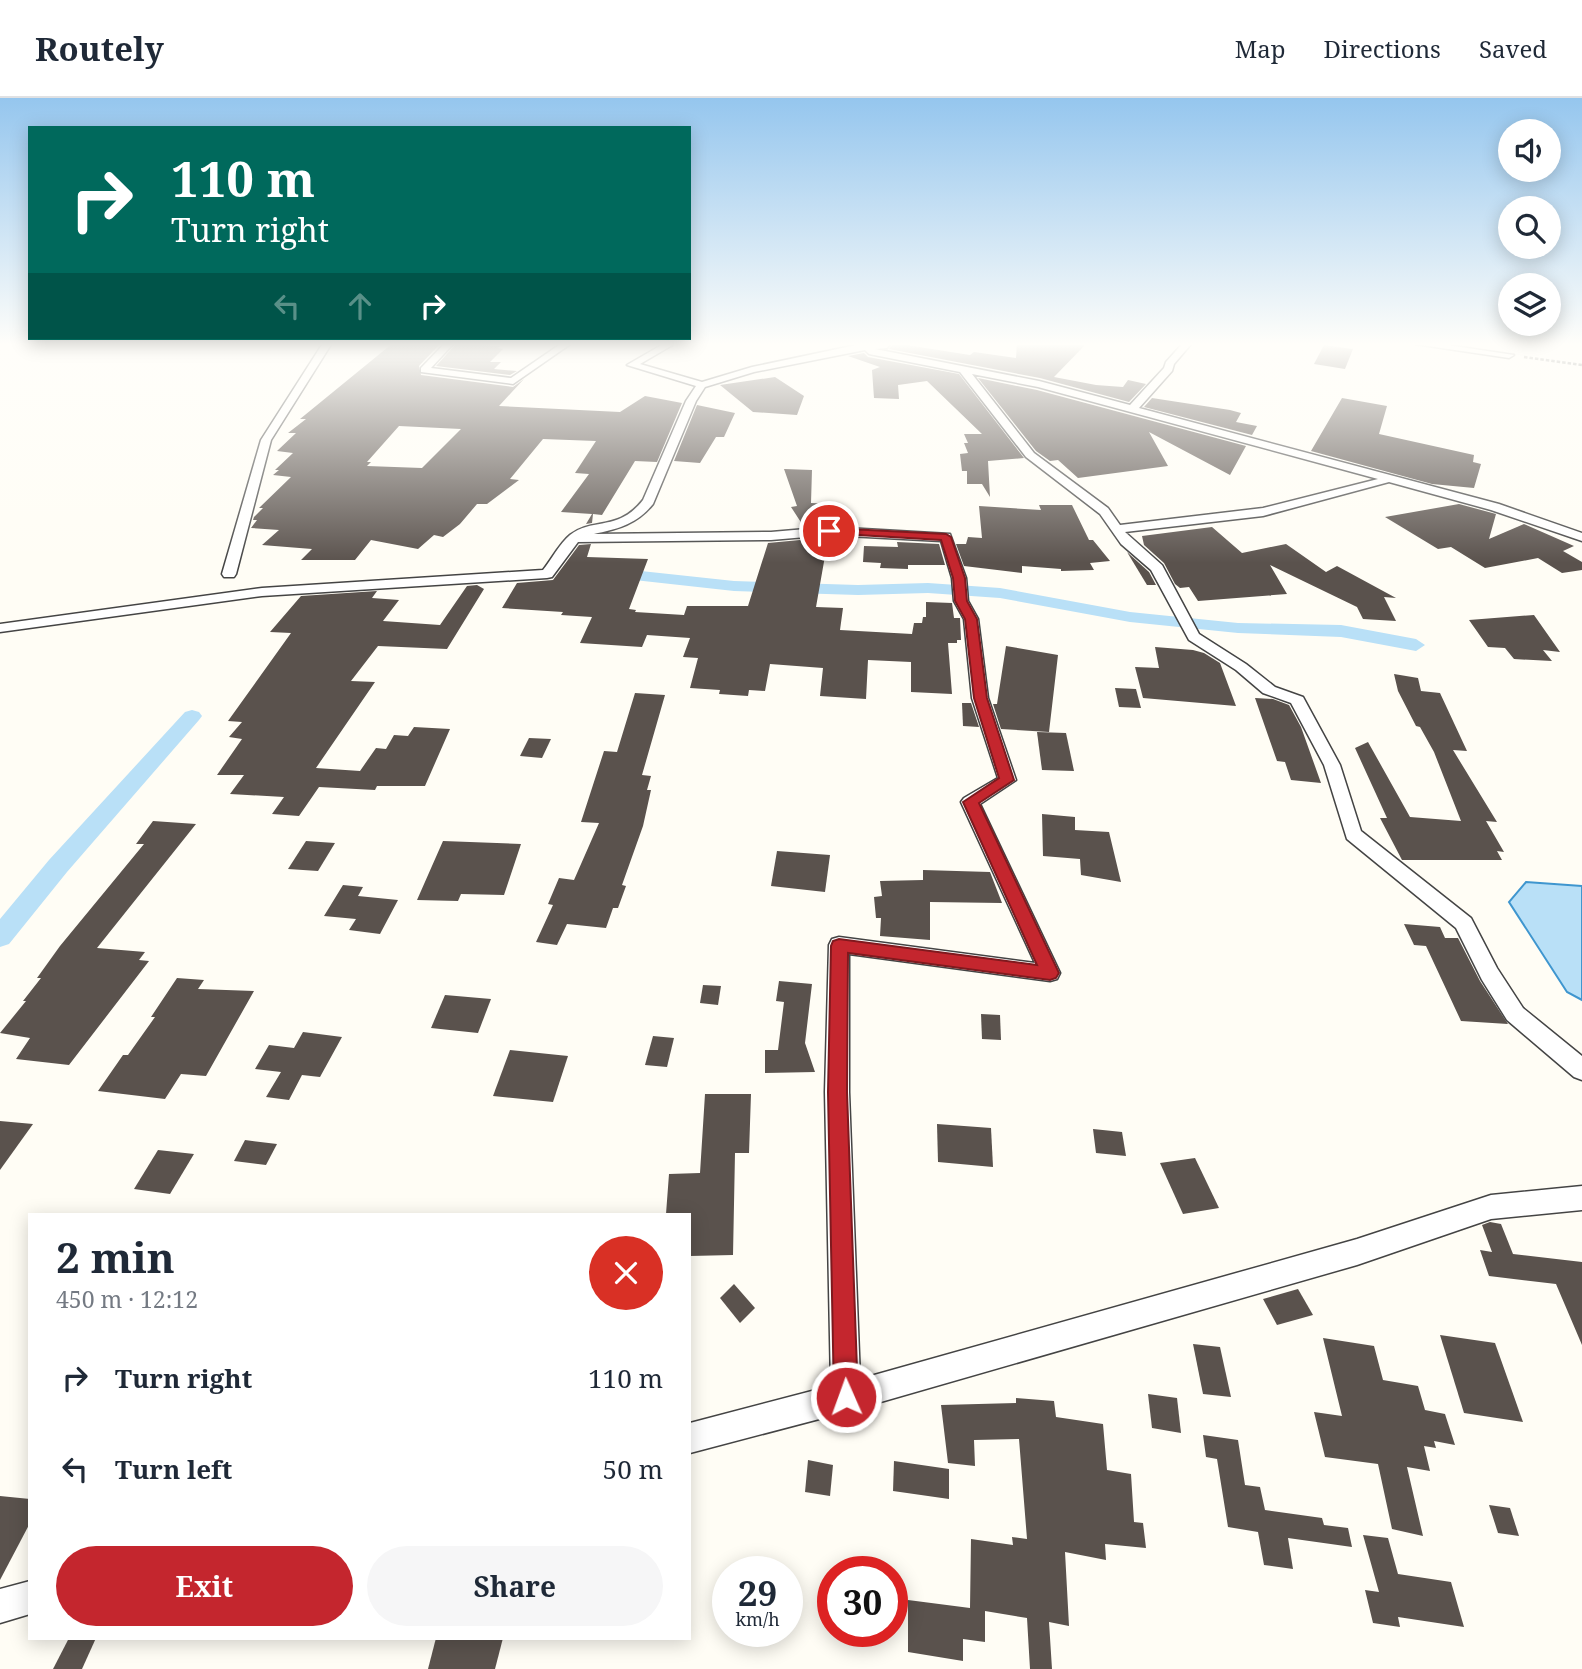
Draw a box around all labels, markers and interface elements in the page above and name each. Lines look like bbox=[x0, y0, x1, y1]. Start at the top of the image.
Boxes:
text: Routely bbox=[35, 26, 164, 71]
text: Map bbox=[1235, 32, 1286, 65]
text: Directions bbox=[1324, 32, 1441, 65]
text: Saved bbox=[1479, 32, 1547, 65]
map controls bbox=[1498, 119, 1561, 336]
button: sound bbox=[1498, 119, 1561, 182]
text: 110 m bbox=[171, 145, 315, 211]
icon: right bbox=[56, 154, 147, 245]
button: search bbox=[1498, 196, 1561, 259]
text: Turn right bbox=[171, 208, 329, 251]
button: layers bbox=[1498, 273, 1561, 336]
icon: left bbox=[268, 287, 306, 325]
icon: ahead bbox=[341, 287, 379, 325]
icon: right bbox=[414, 287, 452, 325]
pin bbox=[799, 501, 859, 561]
icon: arrive bbox=[810, 512, 848, 550]
text: 2 min bbox=[56, 1228, 175, 1285]
button: close bbox=[589, 1236, 663, 1310]
text: 450 m · 12:12 bbox=[56, 1283, 198, 1315]
icon: right bbox=[56, 1359, 94, 1397]
text: Turn right bbox=[115, 1360, 252, 1396]
text: 110 m bbox=[588, 1360, 663, 1396]
position arrow bbox=[809, 1360, 883, 1434]
icon: left bbox=[56, 1450, 94, 1488]
text: Turn left bbox=[115, 1451, 232, 1487]
text: 50 m bbox=[603, 1451, 663, 1487]
button: Exit bbox=[56, 1546, 353, 1626]
button: Share bbox=[367, 1546, 663, 1626]
speed limit sign: 30 bbox=[817, 1556, 908, 1647]
text: 29 bbox=[738, 1569, 777, 1616]
text: km/h bbox=[735, 1607, 780, 1631]

